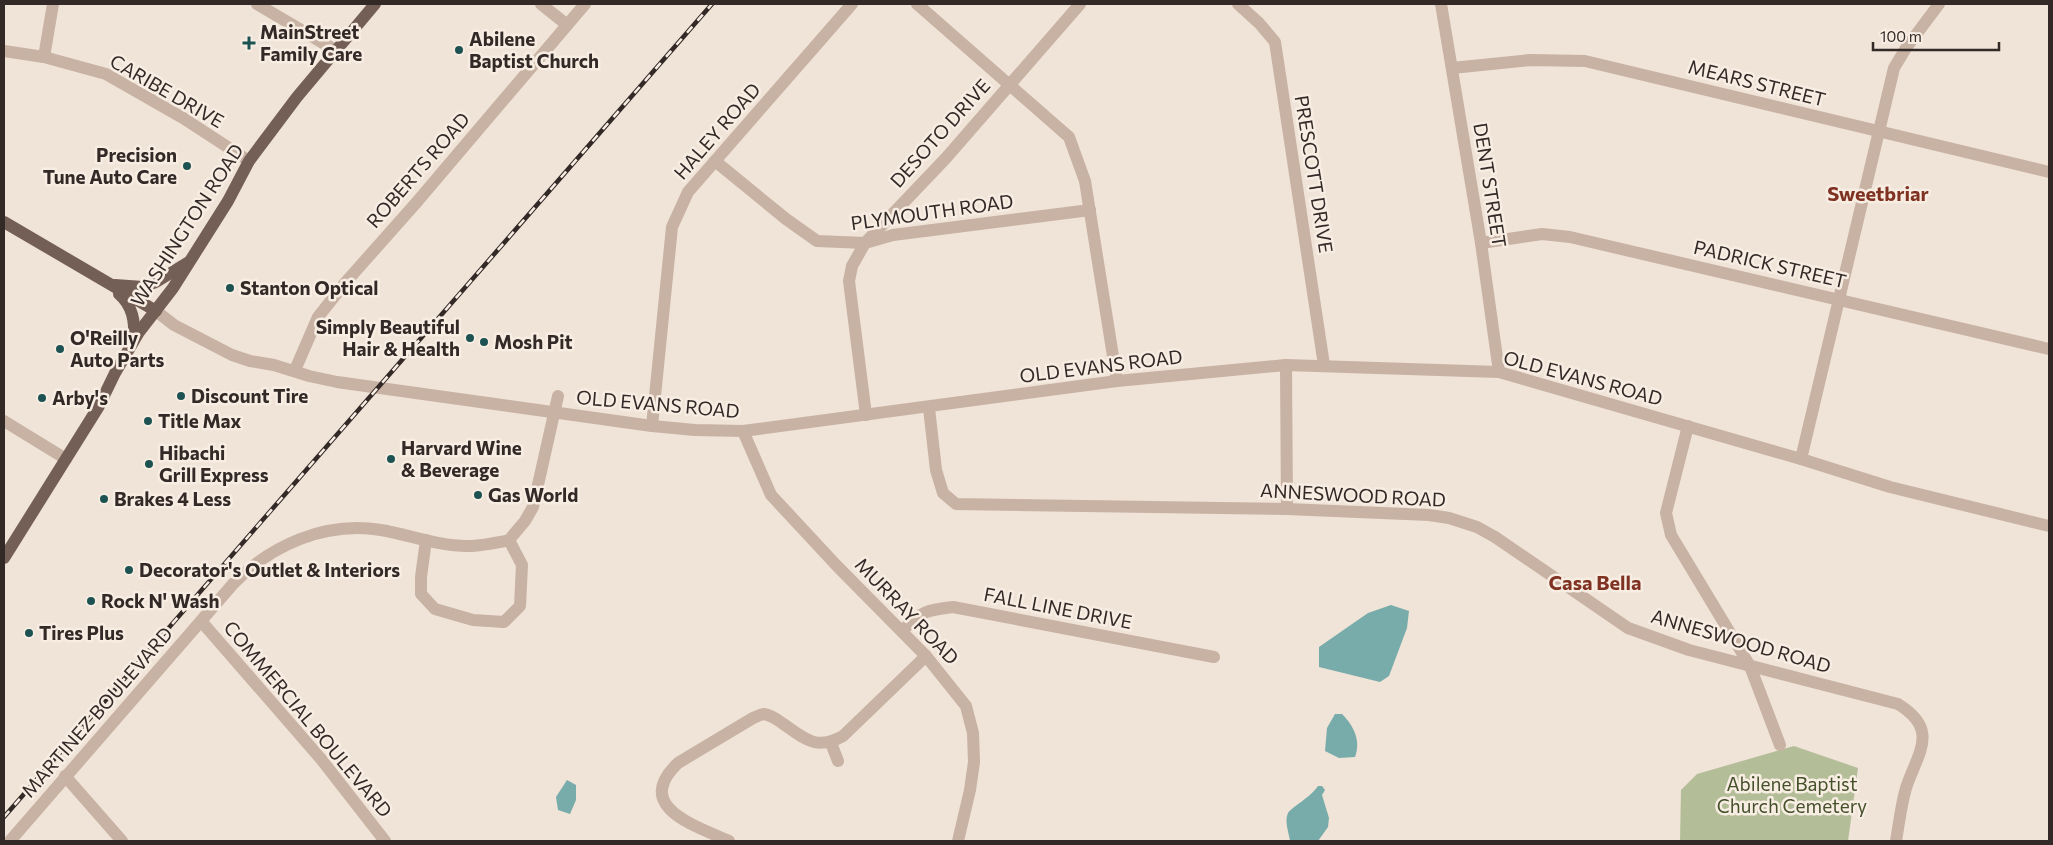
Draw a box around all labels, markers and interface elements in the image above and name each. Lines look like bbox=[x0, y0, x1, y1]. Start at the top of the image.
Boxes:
place label: MainStreet Family Care bbox=[260, 20, 362, 65]
scale bar bbox=[1873, 20, 1999, 52]
place label: Abilene Baptist Church bbox=[469, 27, 599, 72]
text: 100 m bbox=[1880, 27, 1922, 45]
marker: MainStreet Family Care bbox=[242, 36, 256, 50]
marker: Abilene Baptist Church bbox=[453, 44, 465, 56]
street label: CARIBE DRIVE bbox=[106, 49, 228, 132]
street label: MEARS STREET bbox=[1686, 54, 1828, 111]
street label: DESOTO DRIVE bbox=[885, 74, 994, 192]
street label: HALEY ROAD bbox=[669, 78, 765, 184]
street label: PRESCOTT DRIVE bbox=[1291, 93, 1338, 254]
street label: ROBERTS ROAD bbox=[361, 107, 474, 232]
street label: DENT STREET bbox=[1469, 121, 1512, 249]
street label: WASHINGTON ROAD bbox=[125, 139, 248, 310]
place label: Precision Tune Auto Care bbox=[43, 143, 177, 188]
marker: Precision Tune Auto Care bbox=[181, 160, 193, 172]
district label: Sweetbriar bbox=[1827, 181, 1929, 205]
street label: PLYMOUTH ROAD bbox=[849, 189, 1015, 234]
street label: PADRICK STREET bbox=[1692, 235, 1849, 292]
place label: Stanton Optical bbox=[240, 276, 379, 299]
marker: Stanton Optical bbox=[224, 282, 236, 294]
place label: Simply Beautiful Hair & Health bbox=[316, 315, 460, 360]
place label: O'Reilly Auto Parts bbox=[70, 326, 164, 371]
place label: Mosh Pit bbox=[494, 330, 572, 353]
marker: Simply Beautiful Hair & Health bbox=[464, 332, 476, 344]
marker: Mosh Pit bbox=[478, 336, 490, 348]
marker: O'Reilly Auto Parts bbox=[54, 343, 66, 355]
street label: OLD EVANS ROAD bbox=[1018, 344, 1184, 387]
street label: OLD EVANS ROAD bbox=[1501, 345, 1665, 410]
place label: Discount Tire bbox=[191, 384, 308, 407]
street label: OLD EVANS ROAD bbox=[576, 385, 741, 422]
place label: Arby's bbox=[52, 386, 108, 409]
marker: Discount Tire bbox=[175, 390, 187, 402]
marker: Arby's bbox=[36, 392, 48, 404]
place label: Title Max bbox=[158, 409, 242, 432]
marker: Title Max bbox=[142, 415, 154, 427]
place label: Harvard Wine & Beverage bbox=[401, 436, 522, 481]
place label: Hibachi Grill Express bbox=[159, 441, 269, 486]
marker: Harvard Wine & Beverage bbox=[385, 453, 397, 465]
marker: Hibachi Grill Express bbox=[143, 458, 155, 470]
street label: ANNESWOOD ROAD bbox=[1260, 478, 1446, 511]
place label: Gas World bbox=[488, 483, 578, 506]
place label: Brakes 4 Less bbox=[114, 487, 231, 510]
marker: Gas World bbox=[472, 489, 484, 501]
marker: Brakes 4 Less bbox=[98, 493, 110, 505]
street label: MURRAY ROAD bbox=[851, 553, 964, 669]
place label: Decorator's Outlet & Interiors bbox=[139, 558, 400, 581]
marker: Decorator's Outlet & Interiors bbox=[123, 564, 135, 576]
district label: Casa Bella bbox=[1548, 570, 1642, 594]
street label: FALL LINE DRIVE bbox=[982, 582, 1134, 633]
place label: Rock N' Wash bbox=[101, 589, 219, 612]
marker: Rock N' Wash bbox=[85, 595, 97, 607]
street label: ANNESWOOD ROAD bbox=[1649, 604, 1834, 677]
street label: COMMERCIAL BOULEVARD bbox=[219, 616, 397, 822]
place label: Tires Plus bbox=[39, 621, 124, 644]
street label: MARTINEZ BOULEVARD bbox=[16, 622, 177, 802]
marker: Tires Plus bbox=[23, 627, 35, 639]
park label: Abilene Baptist Church Cemetery bbox=[1717, 772, 1867, 817]

